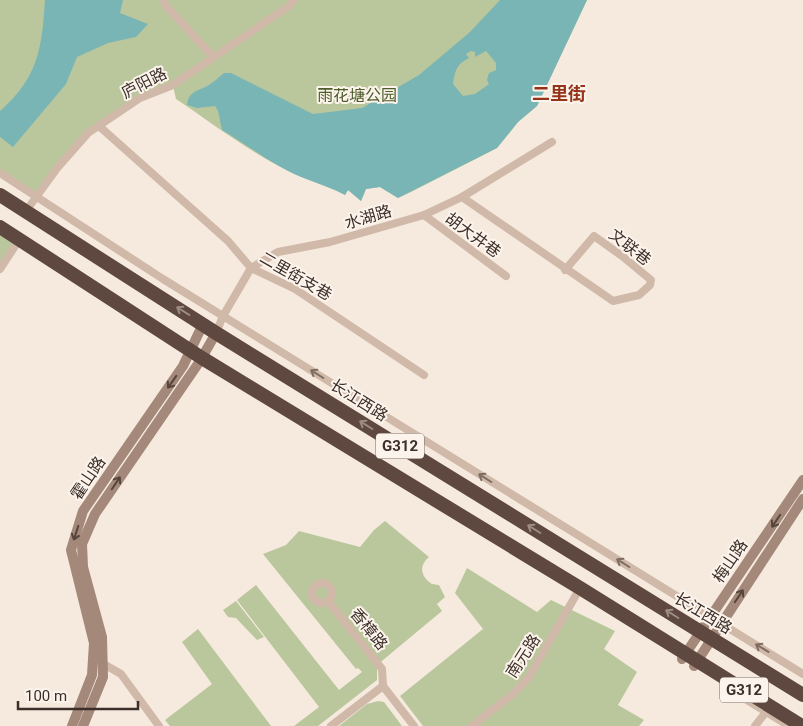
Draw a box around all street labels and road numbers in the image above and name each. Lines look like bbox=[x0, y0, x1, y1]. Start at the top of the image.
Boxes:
street label: 庐阳路 bbox=[118, 64, 170, 102]
street label: 水湖路 bbox=[342, 201, 394, 233]
street label: 胡大井巷 bbox=[442, 209, 504, 261]
street label: 文联巷 bbox=[605, 225, 655, 269]
street label: 二里街支巷 bbox=[257, 248, 335, 304]
street label: 长江西路 bbox=[327, 375, 391, 425]
road number: G312 bbox=[376, 434, 424, 458]
street label: 霍山路 bbox=[67, 453, 109, 503]
street label: 梅山路 bbox=[709, 536, 751, 586]
street label: 长江西路 bbox=[671, 588, 735, 638]
street label: 香樟路 bbox=[347, 604, 391, 654]
street label: 南元路 bbox=[502, 631, 544, 681]
road number: G312 bbox=[720, 678, 768, 702]

